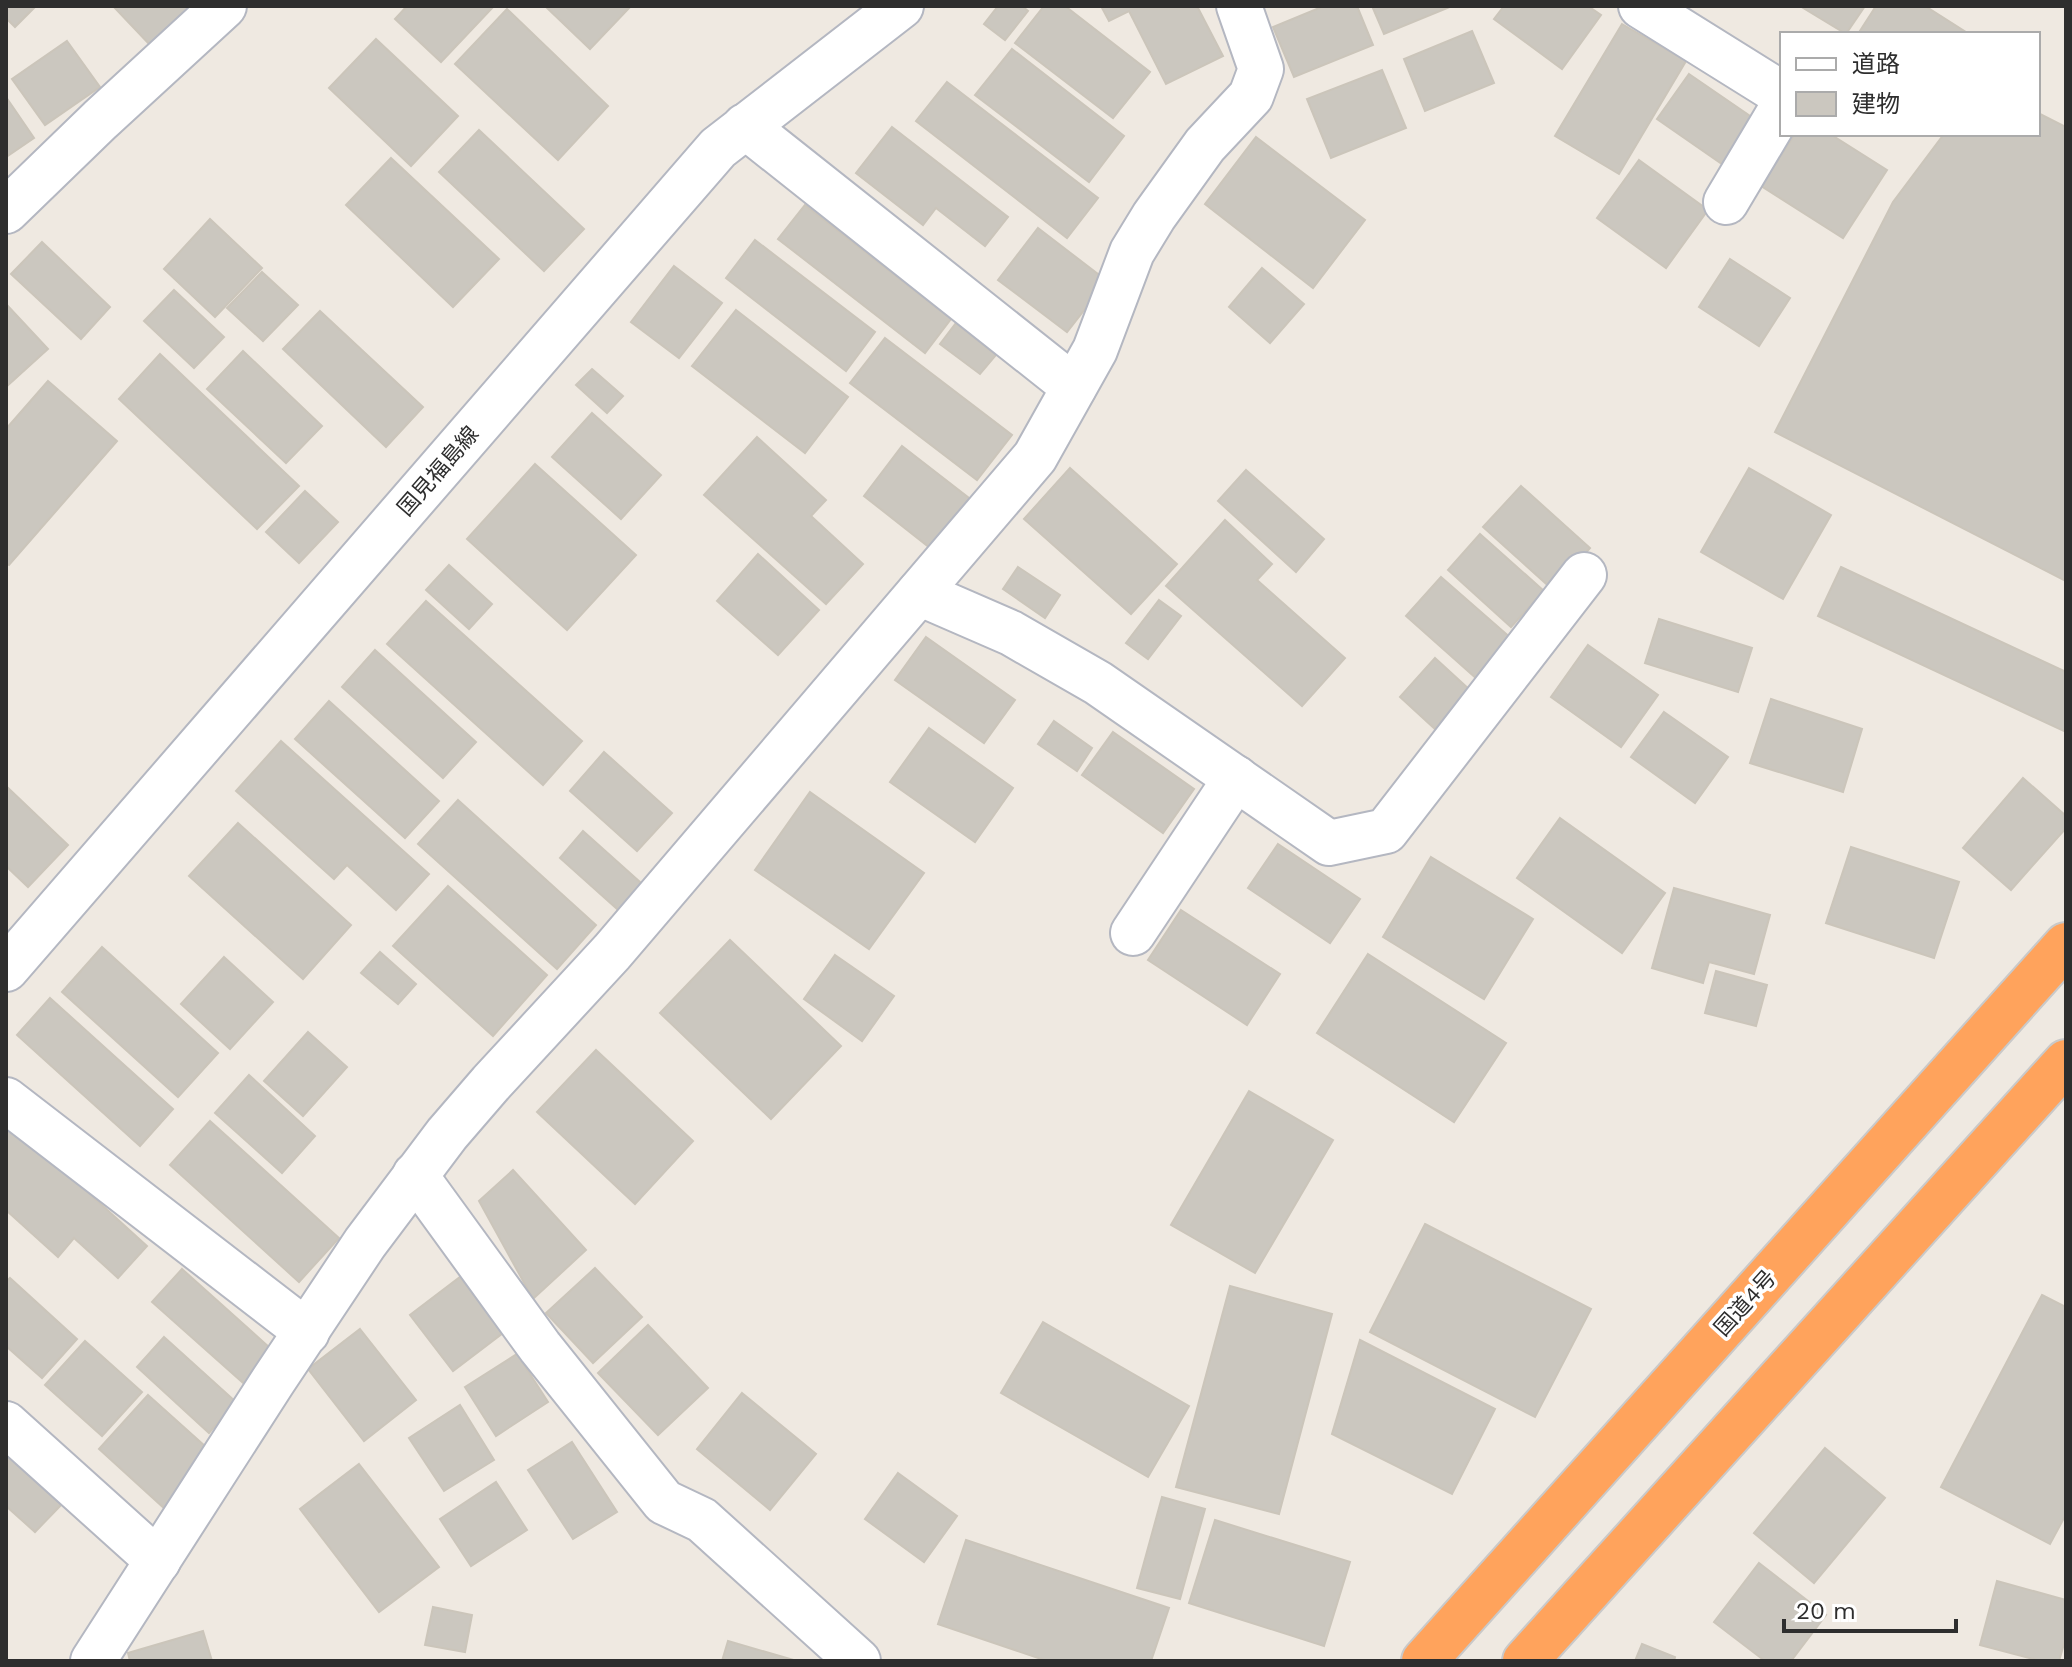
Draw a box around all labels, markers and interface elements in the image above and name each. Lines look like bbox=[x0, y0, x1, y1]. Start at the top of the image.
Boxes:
legend bbox=[1780, 32, 2040, 136]
text: 道路 bbox=[1852, 50, 1900, 78]
text: 建物 bbox=[1852, 90, 1900, 118]
street label: 国見福島線 bbox=[392, 421, 484, 521]
street label: 国道4号 bbox=[1709, 1265, 1781, 1341]
scale bar bbox=[1784, 1583, 1956, 1633]
text: 20 m bbox=[1796, 1597, 1856, 1625]

